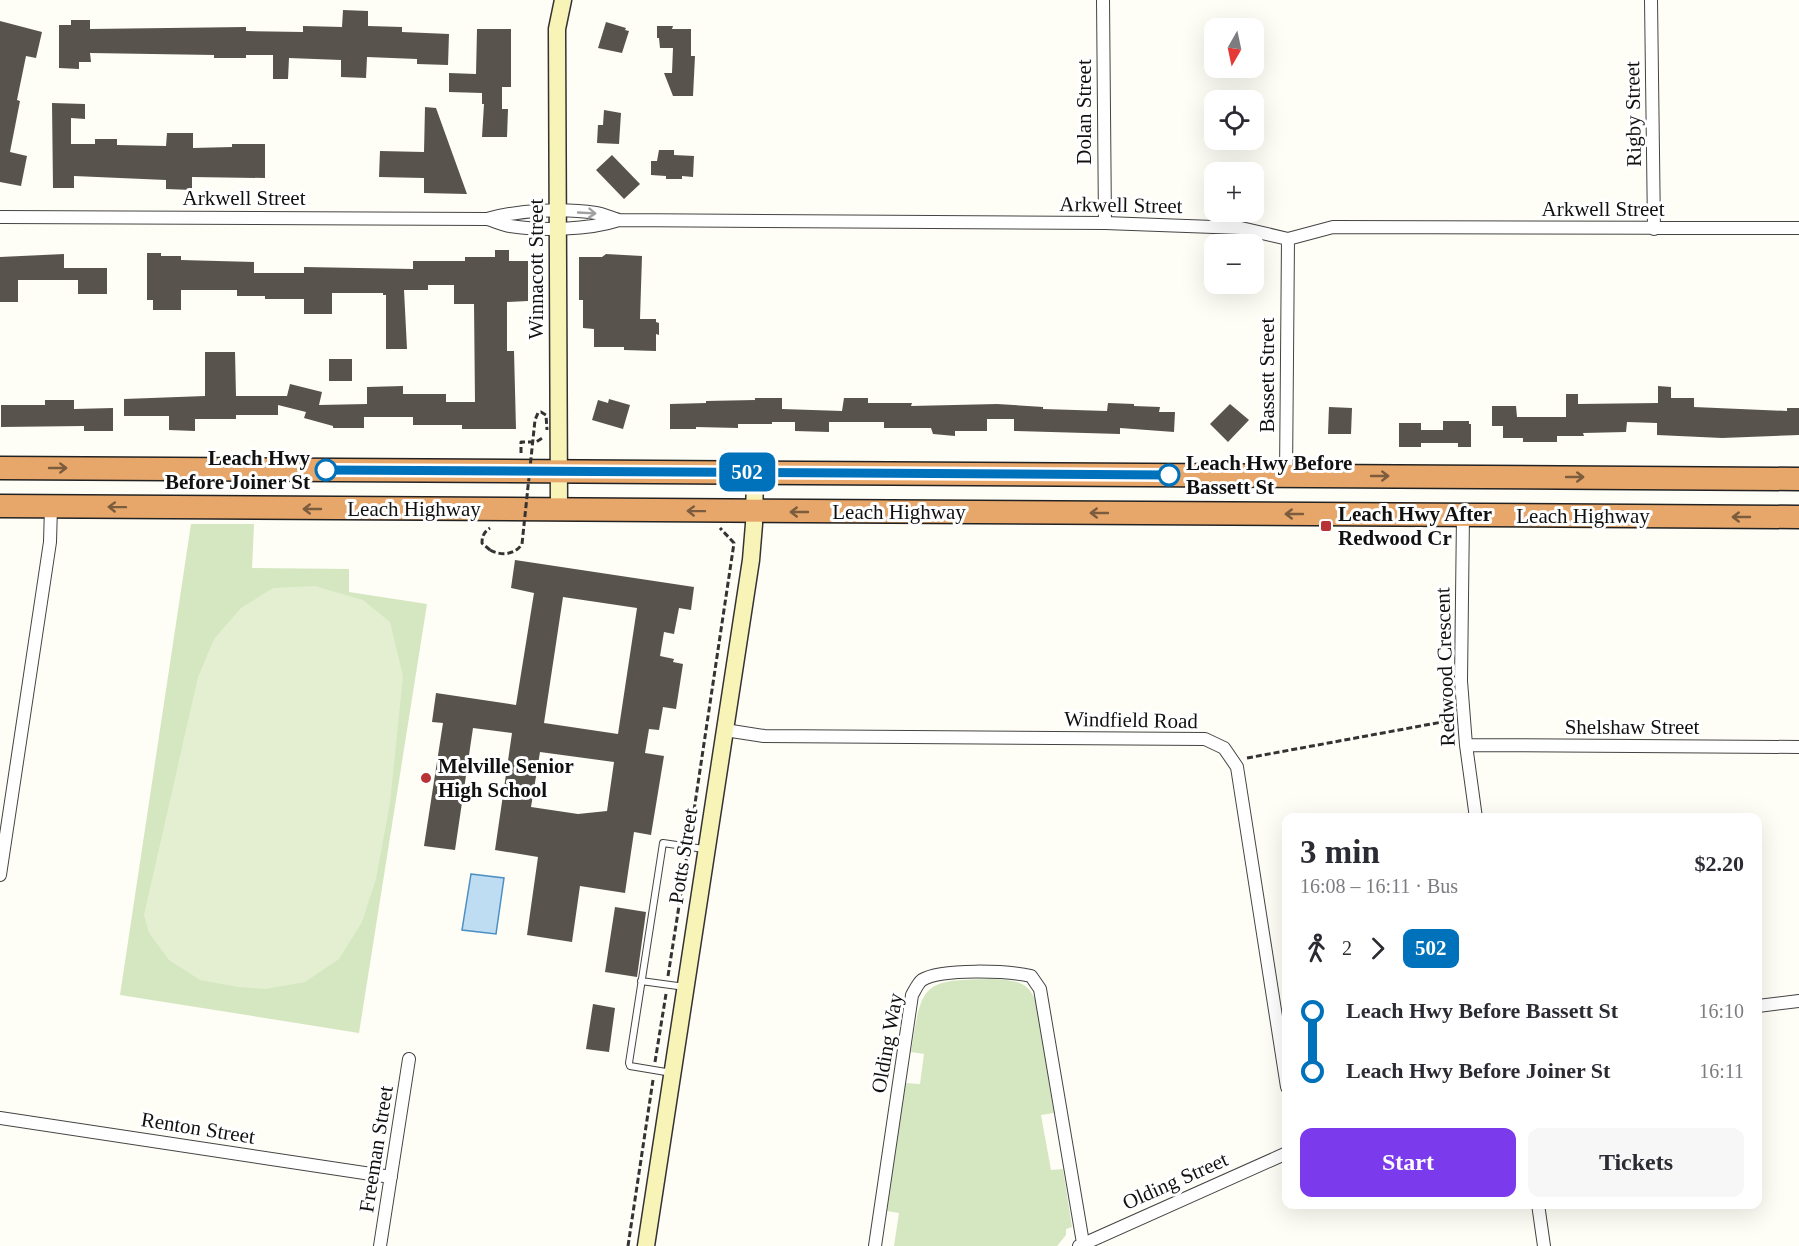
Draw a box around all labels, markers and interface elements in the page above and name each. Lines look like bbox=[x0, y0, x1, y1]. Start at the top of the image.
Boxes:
north arrow bbox=[1204, 18, 1264, 78]
map controls bbox=[1204, 18, 1264, 294]
street label: Dolan Street bbox=[1072, 59, 1096, 165]
street label: Rigby Street bbox=[1620, 61, 1646, 167]
button: locate bbox=[1204, 90, 1264, 150]
button: + bbox=[1204, 162, 1264, 222]
street label: Arkwell Street bbox=[182, 186, 306, 210]
street label: Arkwell Street bbox=[1059, 192, 1183, 218]
street label: Arkwell Street bbox=[1541, 197, 1665, 221]
street label: Winnacott Street bbox=[524, 198, 548, 339]
one-way arrow bbox=[577, 207, 597, 218]
button: − bbox=[1204, 234, 1264, 294]
street label: Bassett Street bbox=[1255, 317, 1279, 432]
place label: Leach Hwy Before Joiner St bbox=[165, 446, 310, 494]
place label: Leach Hwy Before Bassett St bbox=[1186, 451, 1352, 499]
line badge: 502 bbox=[712, 452, 782, 492]
marker: Leach Hwy Before Joiner St bbox=[315, 459, 337, 481]
text: 502 bbox=[731, 460, 763, 484]
one-way arrow bbox=[48, 462, 68, 474]
marker: Leach Hwy Before Bassett St bbox=[1158, 464, 1180, 486]
one-way arrow bbox=[1370, 470, 1390, 482]
one-way arrow bbox=[1565, 471, 1585, 483]
street label: Leach Highway bbox=[347, 497, 481, 521]
street label: Leach Highway bbox=[832, 500, 966, 524]
one-way arrow bbox=[107, 502, 127, 513]
place label: Leach Hwy After Redwood Cr bbox=[1338, 502, 1492, 550]
one-way arrow bbox=[302, 503, 322, 515]
street label: Leach Highway bbox=[1516, 504, 1650, 528]
one-way arrow bbox=[686, 505, 706, 517]
one-way arrow bbox=[789, 506, 809, 518]
one-way arrow bbox=[1089, 507, 1109, 519]
one-way arrow bbox=[1284, 508, 1304, 520]
one-way arrow bbox=[1731, 511, 1751, 523]
marker: Leach Hwy After Redwood Cr bbox=[1319, 519, 1333, 533]
street label: Redwood Crescent bbox=[1430, 587, 1460, 747]
street label: Windfield Road bbox=[1064, 707, 1199, 733]
street label: Shelshaw Street bbox=[1565, 715, 1700, 739]
place label: Melville Senior High School bbox=[438, 754, 574, 802]
marker: Melville Senior High School bbox=[419, 771, 433, 785]
street label: Potts Street bbox=[664, 806, 702, 905]
text: 3 min bbox=[1300, 834, 1380, 870]
text: $2.20 bbox=[1695, 851, 1744, 876]
text: 16:08 – 16:11 · Bus bbox=[1300, 875, 1458, 897]
icon: walk bbox=[1300, 932, 1333, 965]
icon: forward bbox=[1361, 932, 1394, 965]
text: 502 bbox=[1415, 936, 1447, 960]
text: 2 bbox=[1342, 937, 1352, 959]
street label: Olding Way bbox=[866, 991, 908, 1095]
text: Leach Hwy Before Bassett St bbox=[1346, 998, 1618, 1023]
text: 16:10 bbox=[1698, 1000, 1744, 1022]
text: Leach Hwy Before Joiner St bbox=[1346, 1058, 1610, 1083]
text: 16:11 bbox=[1699, 1060, 1744, 1082]
street label: Freeman Street bbox=[354, 1084, 398, 1214]
street label: Renton Street bbox=[139, 1107, 257, 1149]
button: Start bbox=[1300, 1128, 1516, 1197]
button: Tickets bbox=[1528, 1128, 1744, 1197]
street label: Olding Street bbox=[1119, 1147, 1231, 1215]

